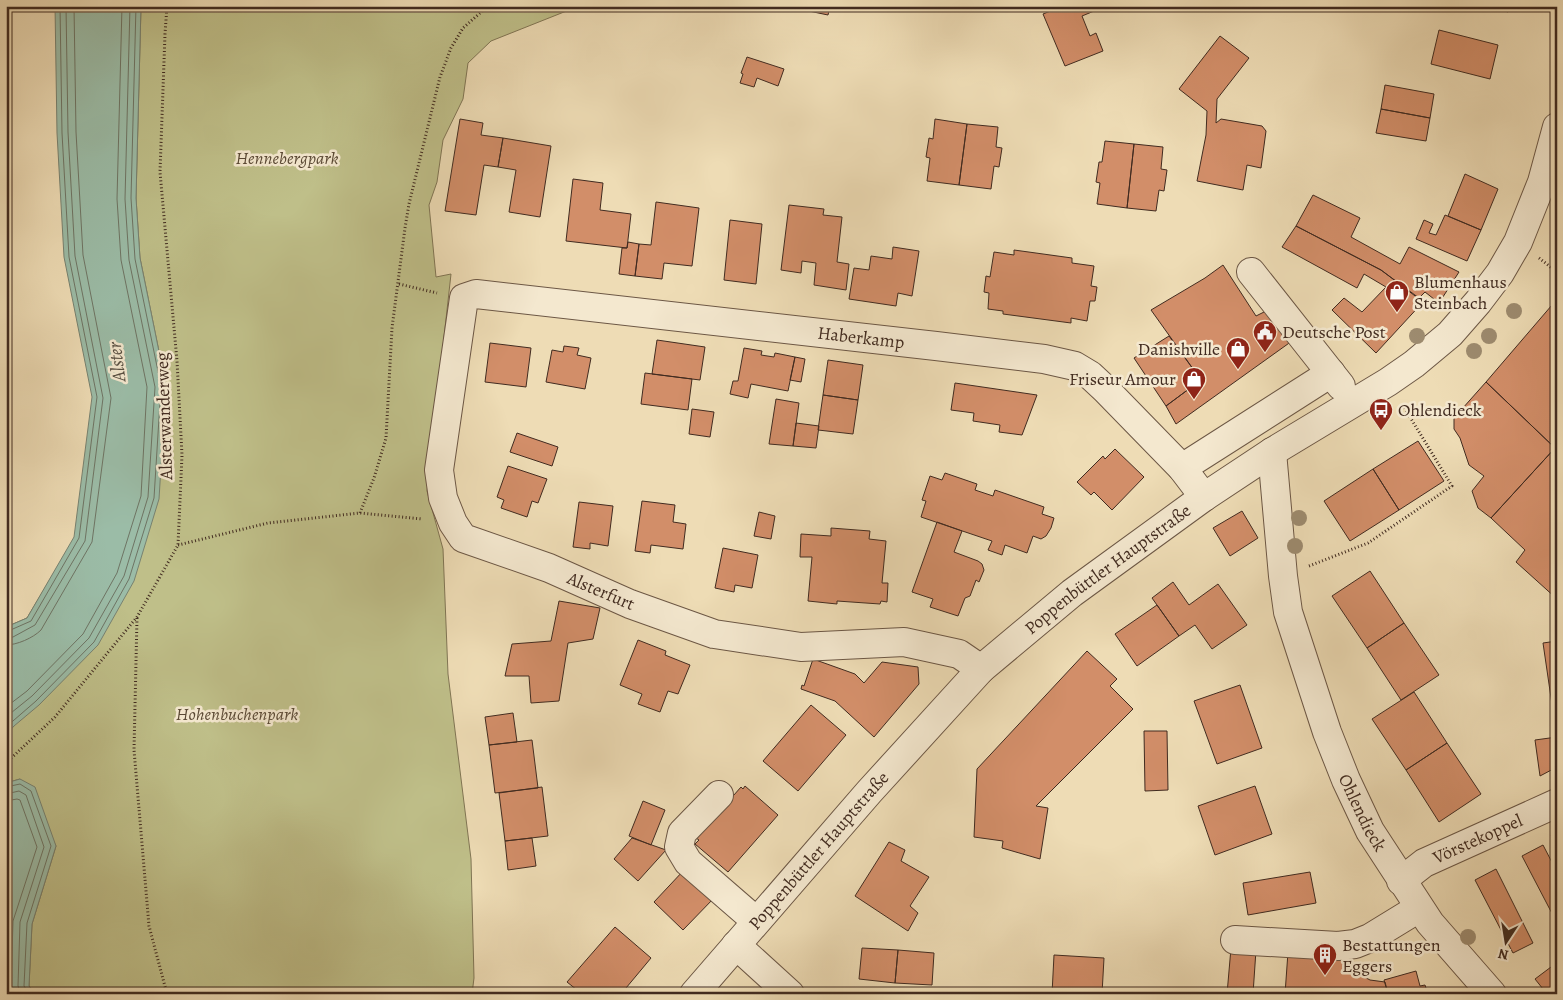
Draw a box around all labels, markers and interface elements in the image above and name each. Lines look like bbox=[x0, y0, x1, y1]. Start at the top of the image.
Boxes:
park label: Hennebergpark bbox=[235, 146, 339, 170]
place label: Blumenhaus Steinbach bbox=[1414, 270, 1507, 315]
shop icon: Blumenhaus Steinbach bbox=[1384, 279, 1410, 313]
public building icon: Deutsche Post bbox=[1252, 319, 1278, 353]
place label: Deutsche Post bbox=[1282, 320, 1386, 344]
street label: Haberkamp bbox=[816, 321, 906, 354]
shop icon: Danishville bbox=[1225, 336, 1251, 370]
place label: Danishville bbox=[1138, 337, 1220, 361]
water label: Alster bbox=[101, 339, 132, 384]
street label: Alsterwanderweg bbox=[150, 352, 178, 481]
shop icon: Friseur Amour bbox=[1181, 366, 1207, 400]
place label: Friseur Amour bbox=[1069, 367, 1176, 391]
bus stop icon: Ohlendieck bbox=[1368, 397, 1394, 431]
place label: Ohlendieck bbox=[1398, 398, 1482, 422]
street label: Poppenbüttler Hauptstraße bbox=[1019, 498, 1196, 640]
street label: Alsterfurt bbox=[563, 566, 639, 616]
park label: Hohenbuchenpark bbox=[176, 702, 298, 726]
street label: Poppenbüttler Hauptstraße bbox=[743, 766, 894, 935]
street label: Ohlendieck bbox=[1333, 770, 1392, 856]
street label: Vörstekoppel bbox=[1428, 808, 1527, 870]
north arrow bbox=[1480, 918, 1530, 968]
place label: Bestattungen Eggers bbox=[1342, 933, 1441, 978]
building icon: Bestattungen Eggers bbox=[1312, 942, 1338, 976]
text: N bbox=[1496, 944, 1510, 965]

